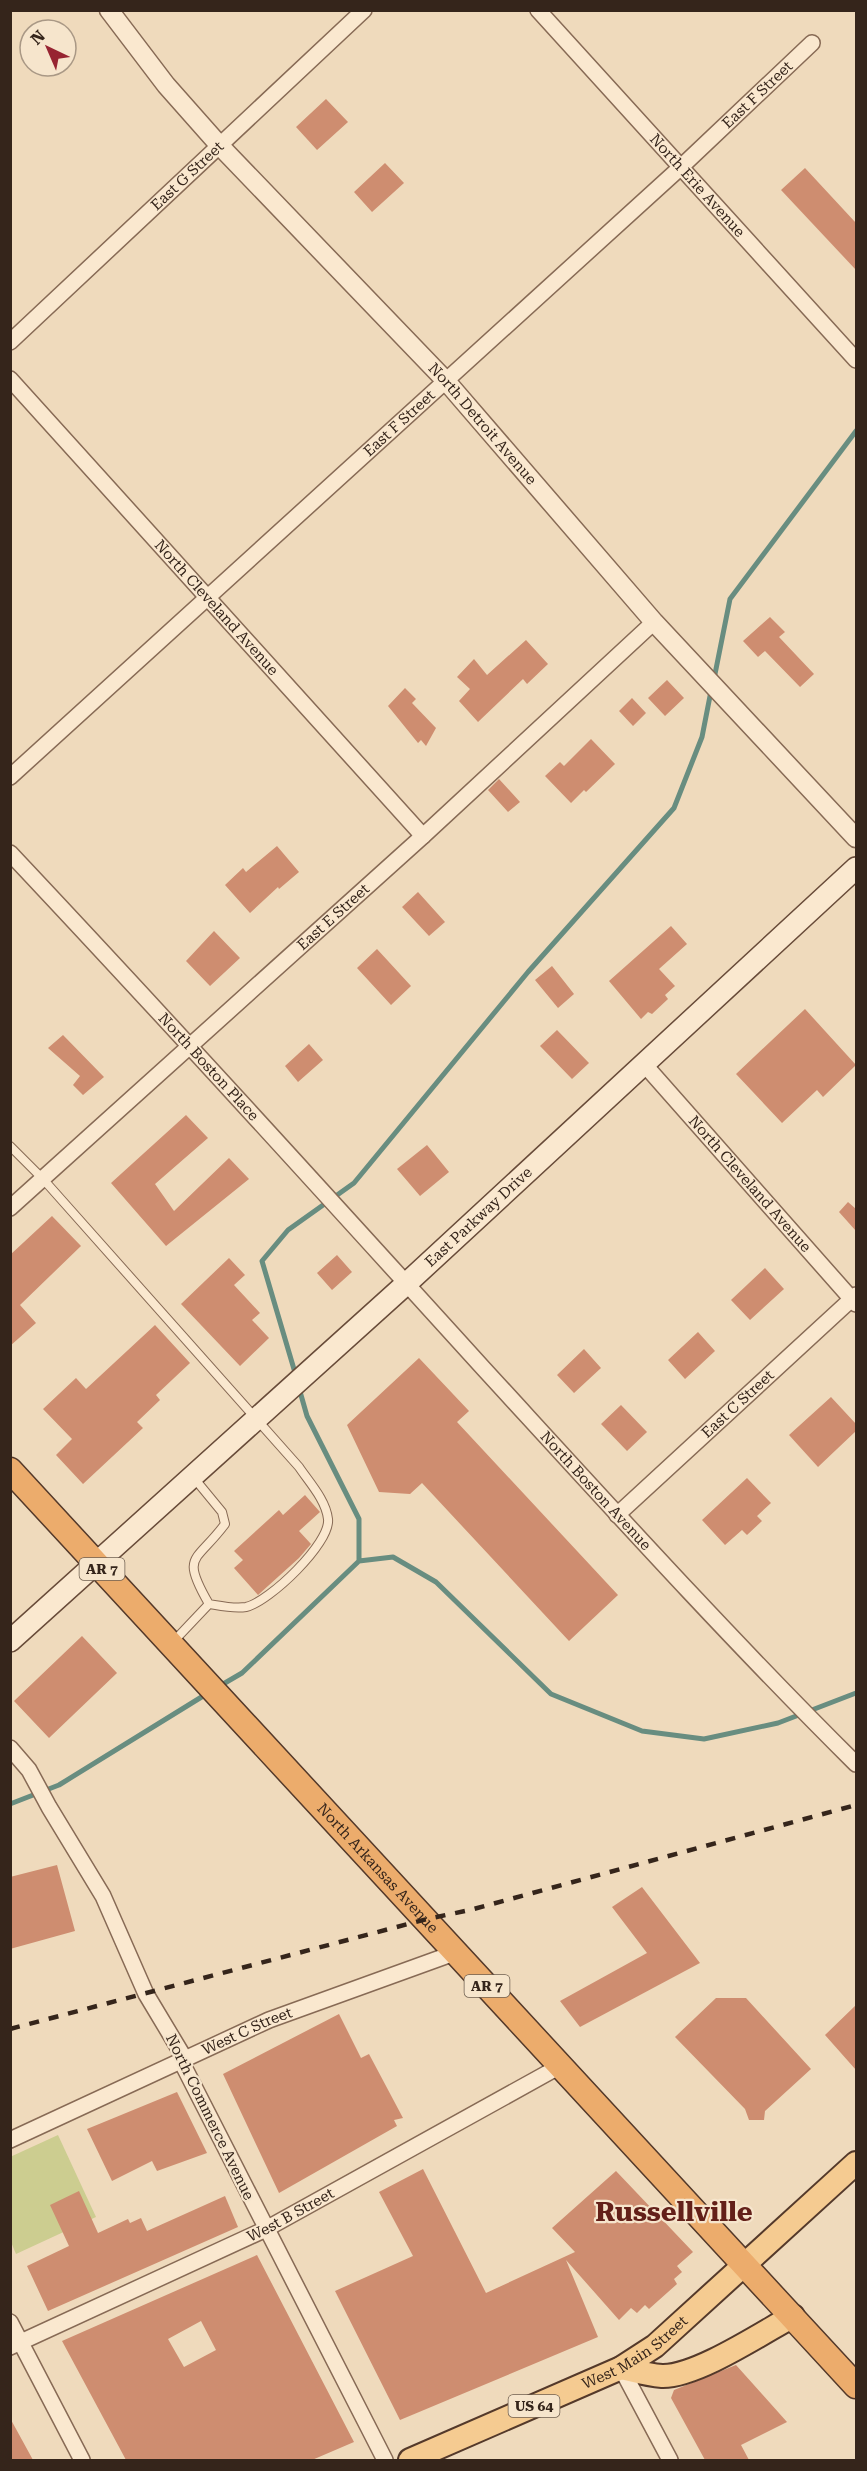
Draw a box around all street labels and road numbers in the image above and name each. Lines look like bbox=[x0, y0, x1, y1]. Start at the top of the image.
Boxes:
street label: East F Street bbox=[718, 57, 797, 132]
street label: North Erie Avenue bbox=[646, 130, 749, 241]
street label: East G Street bbox=[147, 137, 228, 214]
street label: North Detroit Avenue bbox=[425, 359, 540, 488]
street label: East F Street bbox=[360, 386, 439, 460]
street label: North Cleveland Avenue bbox=[151, 536, 282, 679]
street label: East E Street bbox=[293, 880, 373, 954]
street label: North Boston Place bbox=[155, 1009, 263, 1125]
street label: North Cleveland Avenue bbox=[685, 1112, 815, 1256]
street label: East Parkway Drive bbox=[421, 1163, 536, 1271]
street label: East C Street bbox=[698, 1366, 778, 1442]
street label: North Boston Avenue bbox=[537, 1428, 655, 1554]
road number: AR 7 bbox=[80, 1558, 124, 1580]
street label: North Arkansas Avenue bbox=[313, 1800, 442, 1937]
road number: AR 7 bbox=[464, 1975, 510, 1997]
street label: West C Street bbox=[199, 2003, 295, 2059]
street label: North Commerce Avenue bbox=[162, 2031, 258, 2203]
street label: West B Street bbox=[244, 2184, 337, 2246]
street label: West Main Street bbox=[579, 2312, 692, 2393]
road number: US 64 bbox=[508, 2395, 560, 2417]

